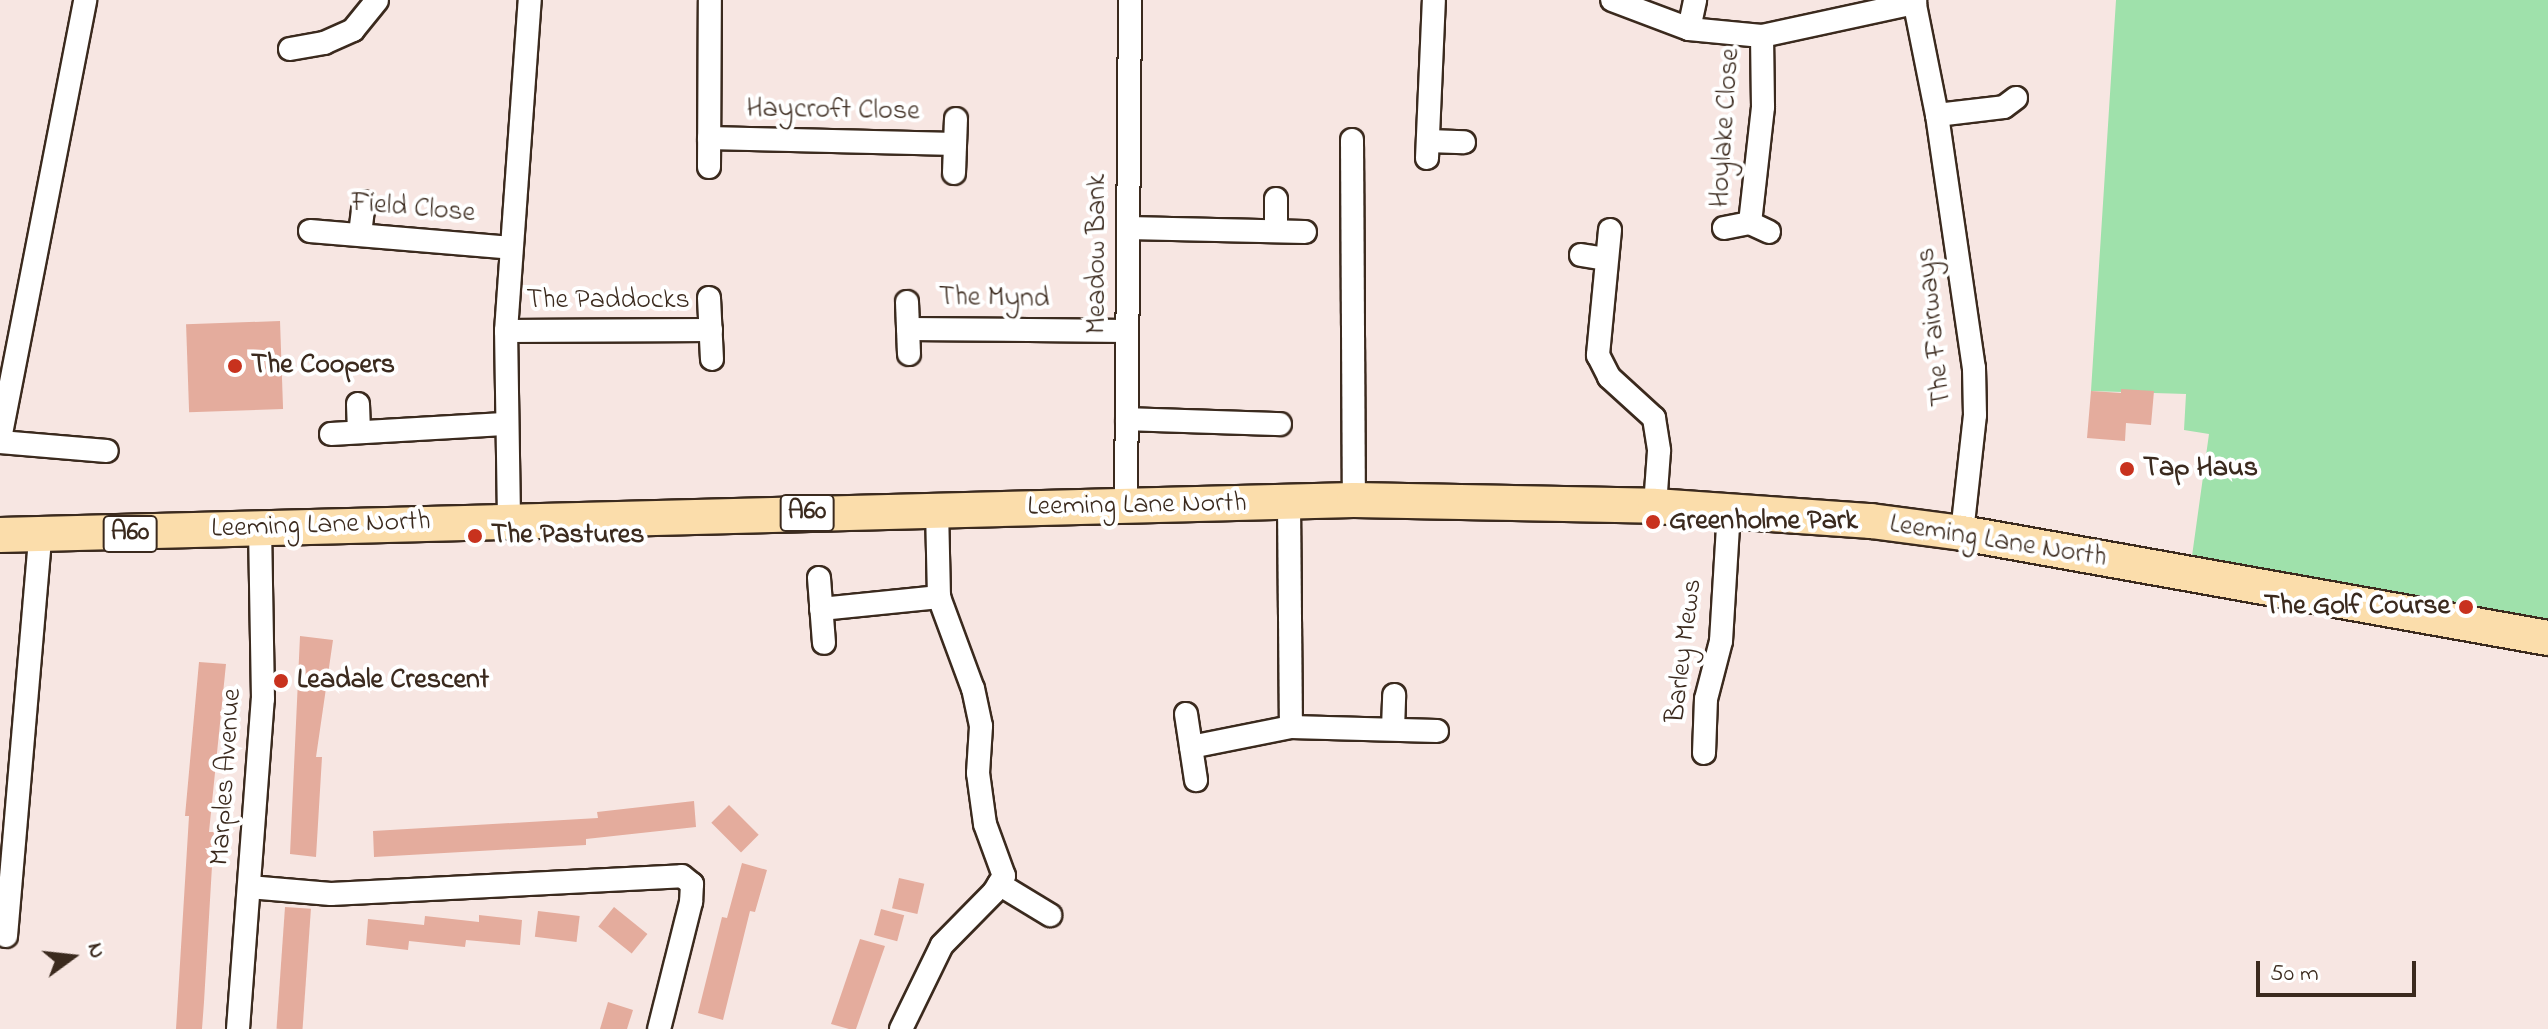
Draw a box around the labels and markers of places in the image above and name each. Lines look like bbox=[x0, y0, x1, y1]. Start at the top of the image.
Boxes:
place label: The Coopers bbox=[251, 349, 395, 383]
marker: The Coopers bbox=[226, 357, 244, 375]
place label: Tap Haus bbox=[2143, 452, 2258, 486]
marker: Tap Haus bbox=[2118, 460, 2136, 478]
place label: Greenholme Park bbox=[1669, 505, 1858, 539]
marker: Greenholme Park bbox=[1644, 513, 1662, 531]
place label: The Pastures bbox=[491, 519, 645, 553]
marker: The Pastures bbox=[466, 527, 484, 545]
place label: The Golf Course bbox=[2264, 590, 2450, 624]
marker: The Golf Course bbox=[2457, 598, 2475, 616]
place label: Leadale Crescent bbox=[297, 664, 489, 698]
marker: Leadale Crescent bbox=[272, 672, 290, 690]

